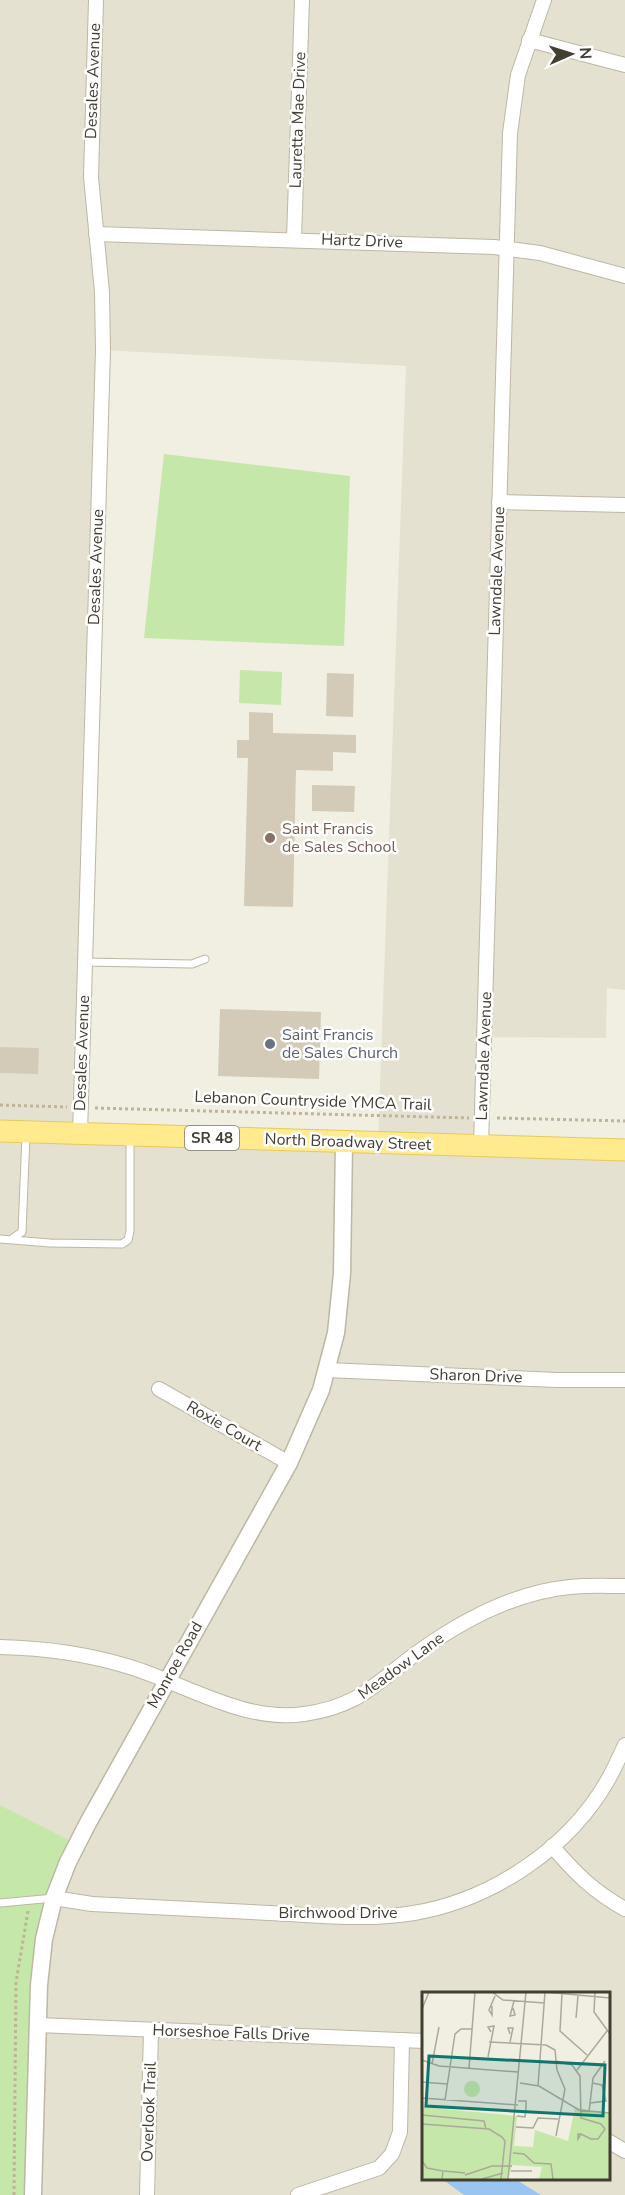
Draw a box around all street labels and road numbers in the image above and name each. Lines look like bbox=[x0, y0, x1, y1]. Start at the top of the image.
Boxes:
street label: Desales Avenue bbox=[80, 23, 106, 139]
street label: Lauretta Mae Drive bbox=[285, 51, 311, 189]
street label: Hartz Drive bbox=[321, 229, 403, 253]
street label: Lawndale Avenue bbox=[484, 506, 510, 636]
street label: Desales Avenue bbox=[83, 509, 109, 625]
street label: Lawndale Avenue bbox=[471, 991, 497, 1121]
street label: Desales Avenue bbox=[69, 995, 95, 1111]
street label: Lebanon Countryside YMCA Trail bbox=[194, 1086, 432, 1116]
road number: SR 48 bbox=[185, 1126, 239, 1150]
street label: North Broadway Street bbox=[264, 1128, 432, 1156]
street label: Sharon Drive bbox=[429, 1363, 523, 1389]
street label: Roxie Court bbox=[182, 1396, 266, 1457]
street label: Monroe Road bbox=[142, 1618, 208, 1712]
street label: Meadow Lane bbox=[354, 1627, 448, 1705]
street label: Birchwood Drive bbox=[278, 1902, 398, 1924]
street label: Horseshoe Falls Drive bbox=[152, 2019, 310, 2047]
street label: Overlook Trail bbox=[136, 2061, 162, 2162]

